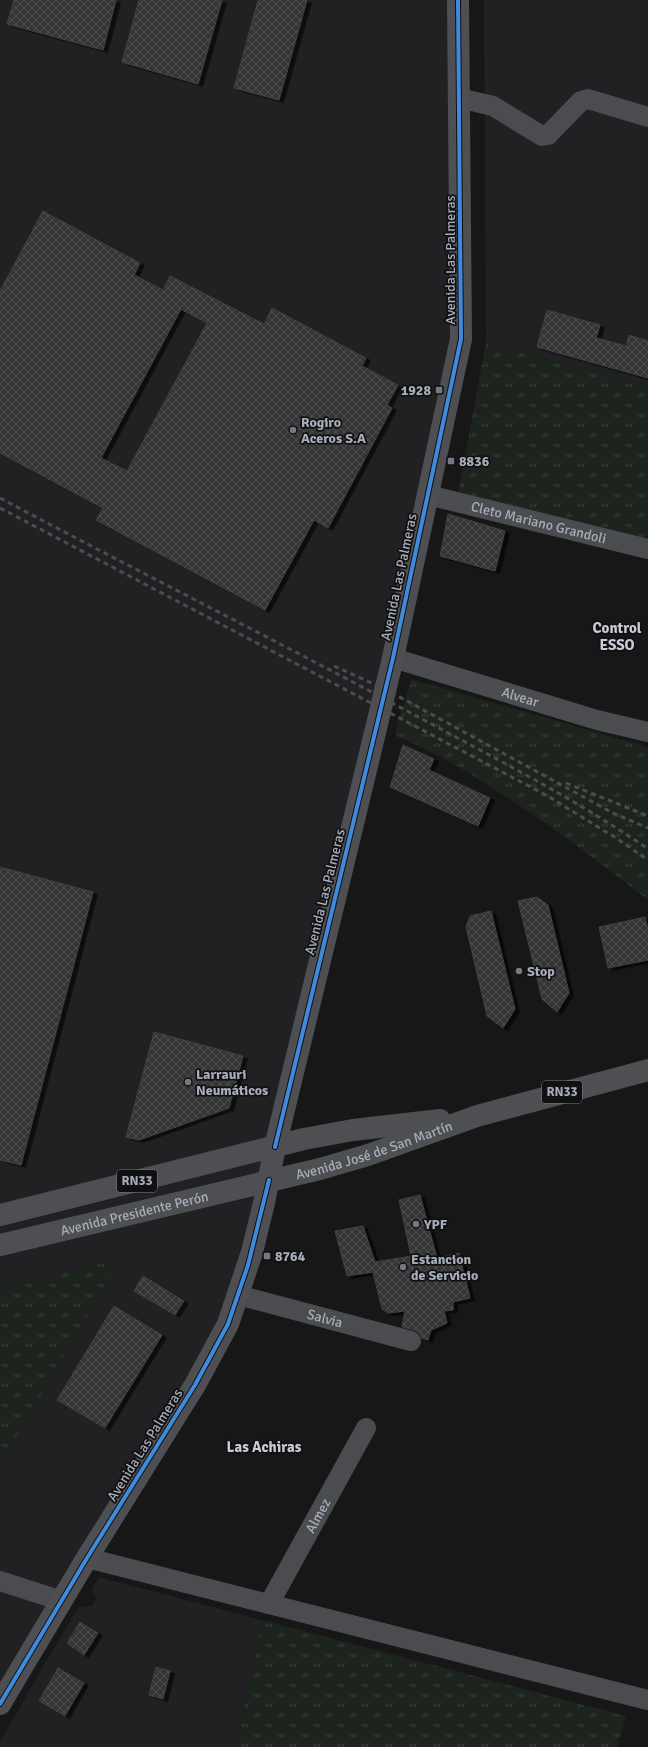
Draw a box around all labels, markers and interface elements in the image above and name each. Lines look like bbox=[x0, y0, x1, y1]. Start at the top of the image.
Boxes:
street label: Avenida Las Palmeras bbox=[442, 195, 459, 325]
place label: 1928 bbox=[401, 382, 431, 399]
marker: 1928 bbox=[434, 385, 444, 395]
place label: Rogiro Aceros S.A bbox=[301, 414, 366, 447]
marker: Rogiro Aceros S.A bbox=[288, 425, 298, 435]
place label: 8836 bbox=[459, 453, 490, 470]
marker: 8836 bbox=[446, 456, 456, 466]
street label: Cleto Mariano Grandoli bbox=[469, 497, 608, 547]
street label: Avenida Las Palmeras bbox=[377, 512, 421, 642]
district label: Control ESSO bbox=[593, 619, 642, 654]
street label: Alvear bbox=[500, 683, 542, 711]
street label: Avenida Las Palmeras bbox=[301, 827, 349, 957]
place label: Stop bbox=[527, 963, 555, 980]
marker: Stop bbox=[514, 966, 524, 976]
place label: Larrauri Neumáticos bbox=[196, 1066, 268, 1099]
marker: Larrauri Neumáticos bbox=[183, 1077, 193, 1087]
road number: RN33 bbox=[542, 1081, 582, 1103]
street label: Avenida José de San Martín bbox=[294, 1117, 455, 1183]
road number: RN33 bbox=[117, 1170, 157, 1192]
street label: Avenida Presidente Perón bbox=[59, 1187, 210, 1239]
place label: YPF bbox=[423, 1216, 448, 1233]
marker: YPF bbox=[411, 1219, 421, 1229]
place label: 8764 bbox=[275, 1248, 306, 1265]
marker: 8764 bbox=[262, 1251, 272, 1261]
place label: Estancion de Servicio bbox=[411, 1251, 478, 1284]
marker: Estancion de Servicio bbox=[398, 1262, 408, 1272]
street label: Salvia bbox=[305, 1305, 345, 1331]
street label: Avenida Las Palmeras bbox=[104, 1386, 186, 1504]
district label: Las Achiras bbox=[227, 1438, 302, 1456]
street label: Almez bbox=[301, 1495, 334, 1536]

